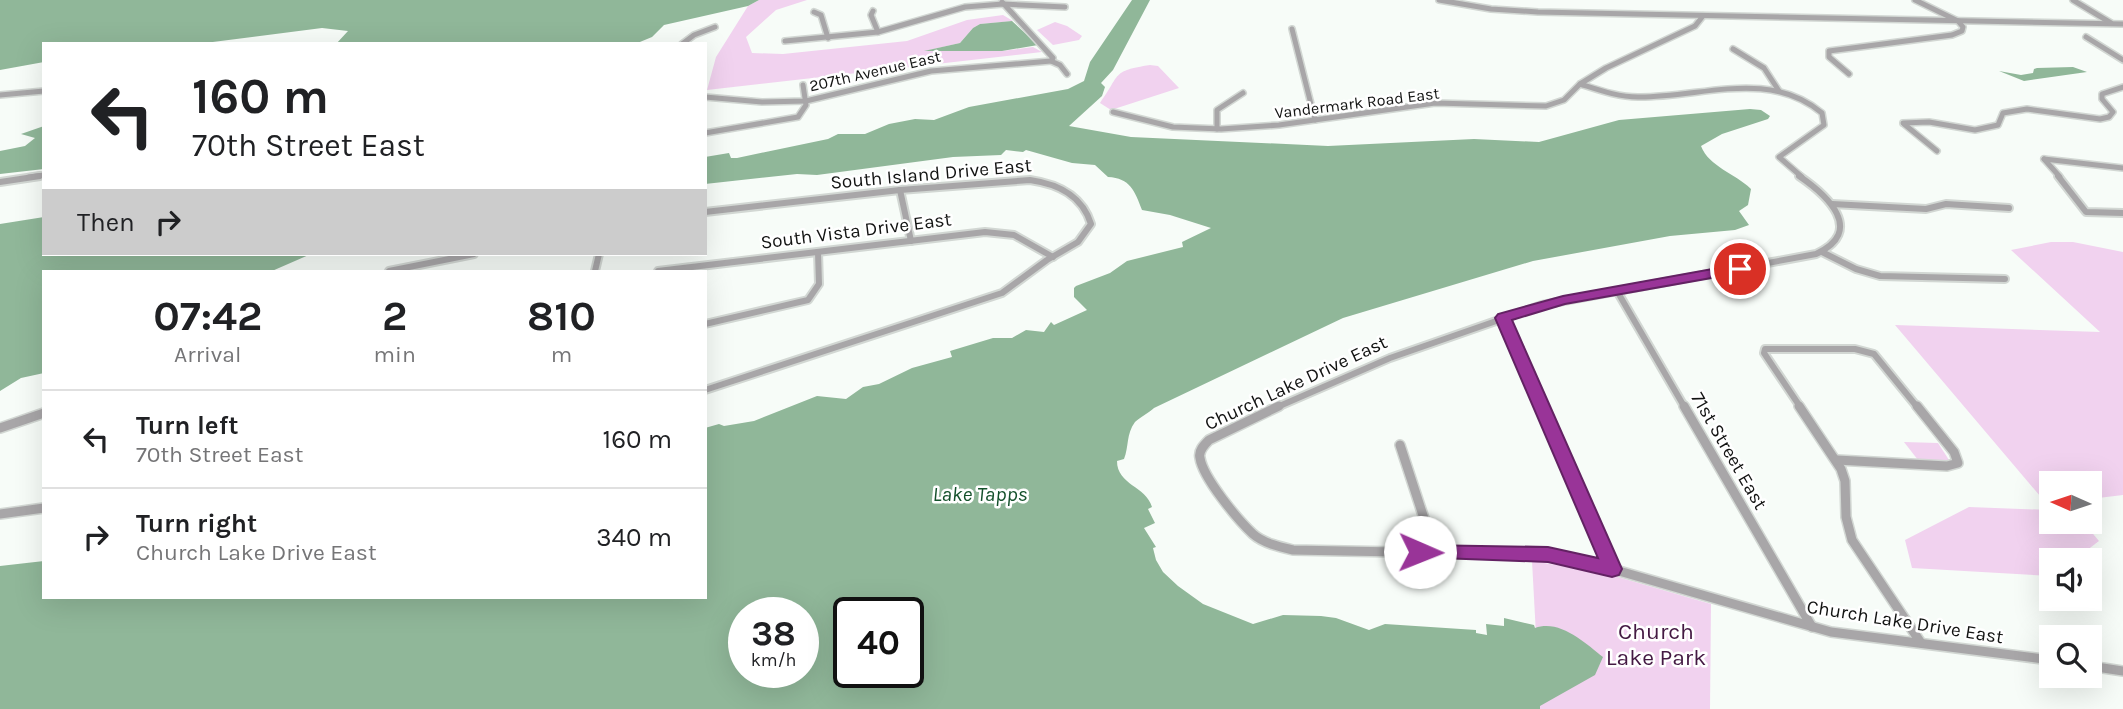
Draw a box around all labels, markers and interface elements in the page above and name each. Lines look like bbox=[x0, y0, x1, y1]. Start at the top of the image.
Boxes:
street label: 207th Avenue East bbox=[807, 47, 943, 95]
text: 160 m bbox=[192, 68, 329, 125]
icon: left bbox=[77, 70, 168, 161]
street label: Vandermark Road East bbox=[1274, 83, 1440, 123]
text: 70th Street East bbox=[192, 127, 425, 164]
street label: South Island Drive East bbox=[829, 154, 1033, 194]
icon: right bbox=[149, 203, 187, 241]
text: Then bbox=[77, 207, 135, 238]
street label: South Vista Drive East bbox=[759, 208, 953, 254]
pin bbox=[1710, 239, 1770, 299]
icon: arrive bbox=[1721, 250, 1759, 288]
text: 07:42 bbox=[153, 291, 262, 341]
text: 2 bbox=[382, 291, 407, 341]
text: 810 bbox=[527, 291, 596, 341]
street label: Church Lake Drive East bbox=[1201, 331, 1391, 435]
text: Arrival bbox=[174, 341, 241, 368]
text: min bbox=[374, 341, 416, 368]
text: m bbox=[551, 341, 572, 368]
street label: 71st Street East bbox=[1687, 388, 1771, 514]
text: Turn left bbox=[136, 410, 238, 441]
icon: left bbox=[77, 420, 115, 458]
text: 160 m bbox=[603, 424, 672, 455]
text: 70th Street East bbox=[136, 441, 303, 468]
north arrow bbox=[2039, 471, 2102, 534]
map controls bbox=[2039, 471, 2102, 688]
water label: Lake Tapps bbox=[932, 482, 1028, 506]
text: Turn right bbox=[136, 508, 257, 539]
position arrow bbox=[1383, 515, 1457, 589]
icon: right bbox=[77, 518, 115, 556]
text: 340 m bbox=[596, 522, 672, 553]
text: Church Lake Drive East bbox=[136, 539, 377, 566]
button: sound bbox=[2039, 548, 2102, 611]
street label: Church Lake Drive East bbox=[1805, 596, 2005, 648]
speed limit sign: 40 bbox=[833, 597, 924, 688]
text: 38 bbox=[751, 613, 796, 654]
park label: Church Lake Park bbox=[1606, 618, 1706, 671]
button: search bbox=[2039, 625, 2102, 688]
text: km/h bbox=[751, 649, 796, 671]

